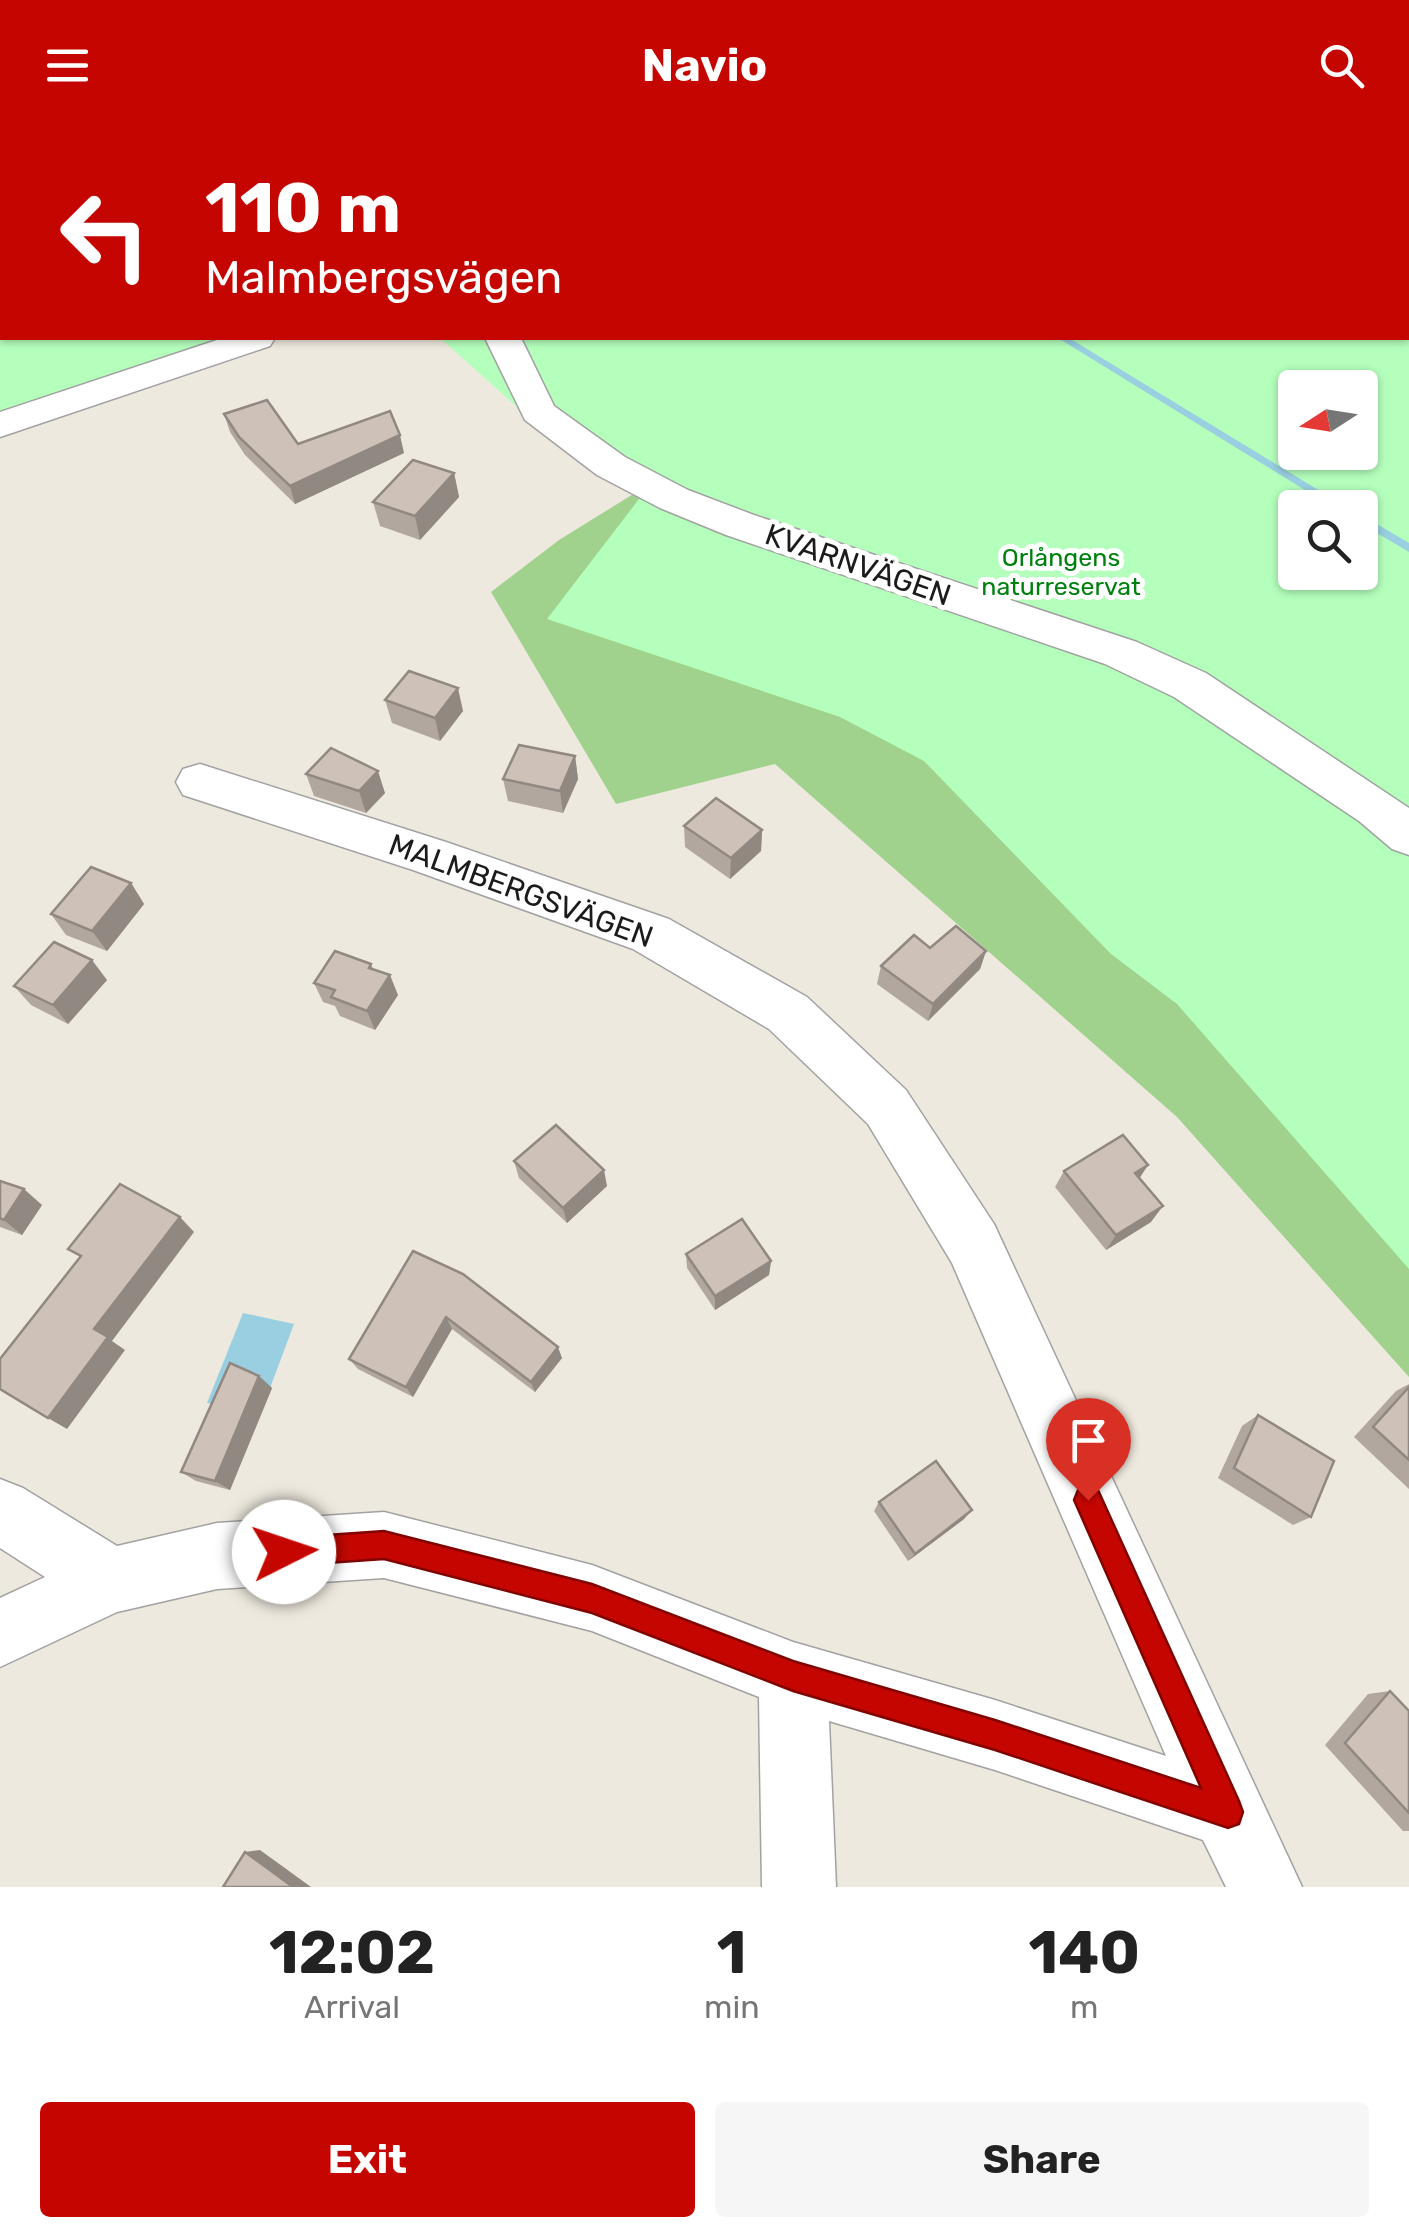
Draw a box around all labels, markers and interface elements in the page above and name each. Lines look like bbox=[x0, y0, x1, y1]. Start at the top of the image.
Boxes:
icon: menu bbox=[40, 38, 95, 93]
icon: search bbox=[1314, 38, 1369, 93]
text: Navio bbox=[642, 39, 767, 92]
text: 110 m bbox=[205, 167, 401, 250]
icon: left bbox=[40, 170, 170, 300]
text: Malmbergsvägen bbox=[205, 251, 562, 304]
north arrow bbox=[1278, 370, 1378, 470]
map controls bbox=[1278, 370, 1378, 590]
button: search bbox=[1278, 490, 1378, 590]
street label: KVARNVÄGEN bbox=[760, 516, 956, 614]
park label: Orlångens naturreservat bbox=[981, 543, 1141, 601]
street label: MALMBERGSVÄGEN bbox=[384, 827, 658, 955]
pin bbox=[1046, 1398, 1131, 1501]
icon: arrive bbox=[1061, 1413, 1116, 1468]
position arrow bbox=[232, 1500, 336, 1604]
text: 12:02 bbox=[269, 1917, 435, 1988]
text: 1 bbox=[717, 1917, 747, 1988]
text: 140 bbox=[1028, 1917, 1140, 1988]
text: Arrival bbox=[304, 1988, 400, 2026]
text: min bbox=[704, 1988, 760, 2026]
text: m bbox=[1070, 1988, 1098, 2026]
button: Exit bbox=[40, 2102, 695, 2217]
button: Share bbox=[715, 2102, 1369, 2217]

